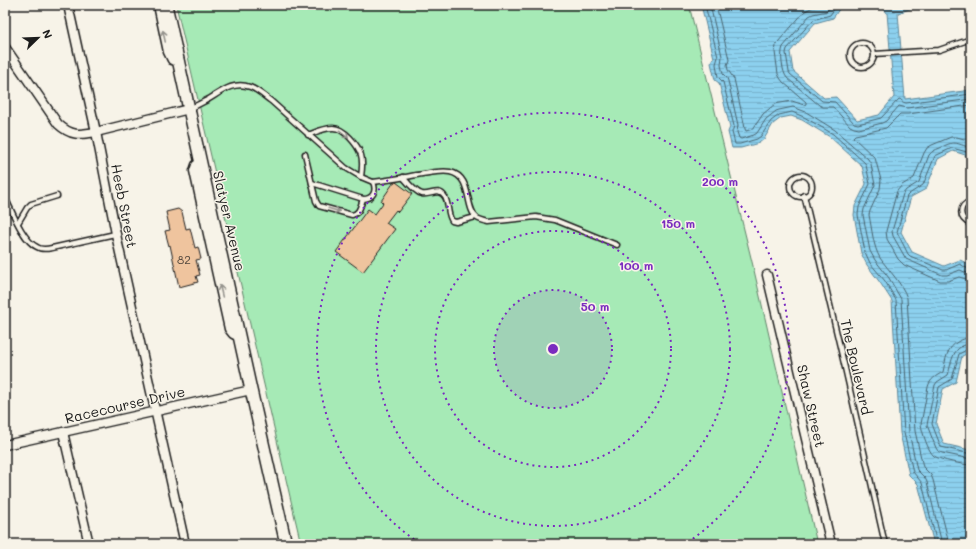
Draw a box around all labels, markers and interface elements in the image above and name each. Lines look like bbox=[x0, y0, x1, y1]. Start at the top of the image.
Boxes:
north arrow bbox=[18, 18, 58, 58]
text: N bbox=[39, 27, 56, 41]
one-way arrow bbox=[160, 30, 168, 43]
one-way arrow bbox=[339, 130, 350, 138]
street label: Heeb Street bbox=[107, 162, 142, 250]
street label: Slatyer Avenue bbox=[209, 169, 250, 273]
text: 200 m bbox=[702, 173, 738, 189]
one-way arrow bbox=[327, 207, 340, 214]
text: 150 m bbox=[661, 215, 695, 231]
house number: 82 bbox=[177, 251, 191, 267]
text: 100 m bbox=[619, 257, 653, 273]
one-way arrow bbox=[216, 285, 224, 298]
text: 50 m bbox=[581, 298, 609, 314]
street label: The Boulevard bbox=[836, 317, 877, 417]
centre of rings bbox=[546, 342, 560, 356]
street label: Shaw Street bbox=[793, 363, 830, 449]
street label: Racecourse Drive bbox=[63, 381, 187, 428]

